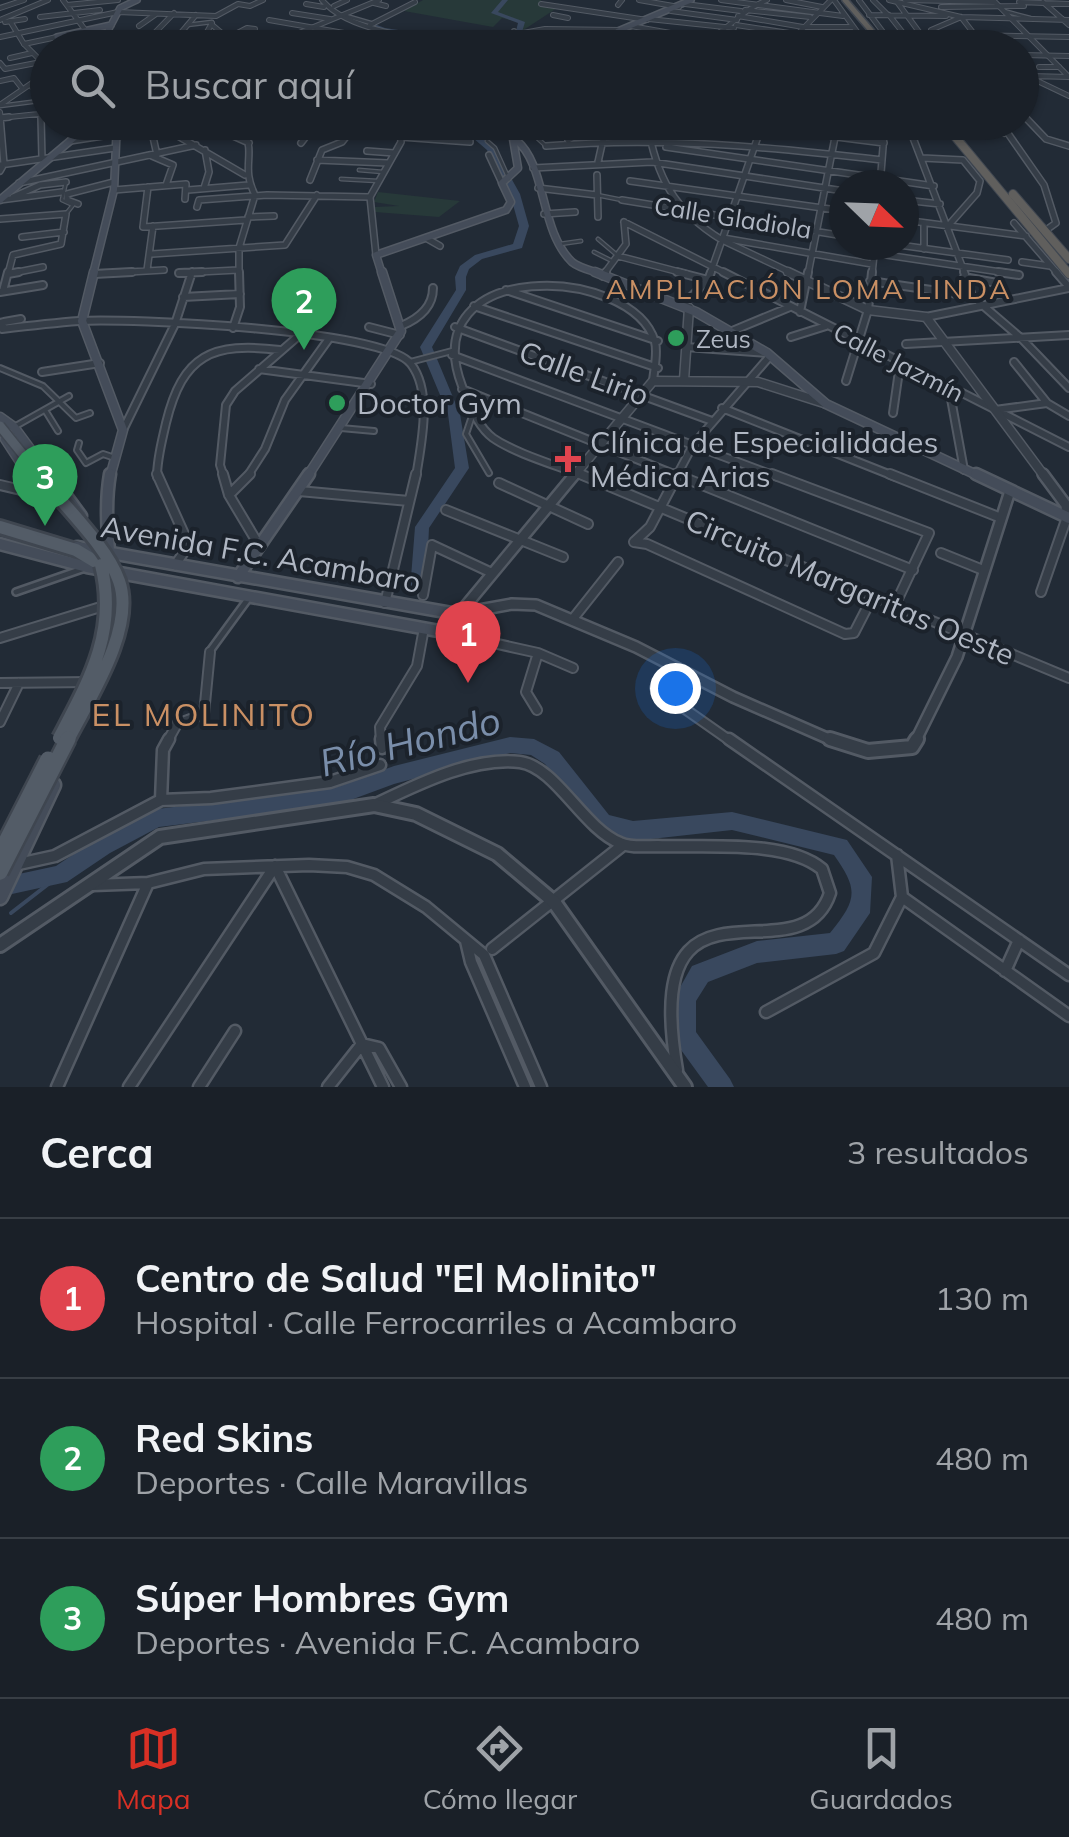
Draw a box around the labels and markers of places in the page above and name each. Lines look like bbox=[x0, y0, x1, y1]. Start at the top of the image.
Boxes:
pin: 2 bbox=[272, 268, 336, 350]
place label: Zeus bbox=[696, 323, 751, 354]
marker: Zeus bbox=[665, 327, 687, 349]
place label: Doctor Gym bbox=[357, 384, 522, 422]
marker: Doctor Gym bbox=[326, 392, 348, 414]
place label: Clínica de Especialidades Médica Arias bbox=[590, 423, 938, 495]
pin: 3 bbox=[12, 444, 78, 526]
marker: Clínica de Especialidades Médica Arias bbox=[555, 446, 581, 472]
pin: 1 bbox=[436, 600, 500, 683]

